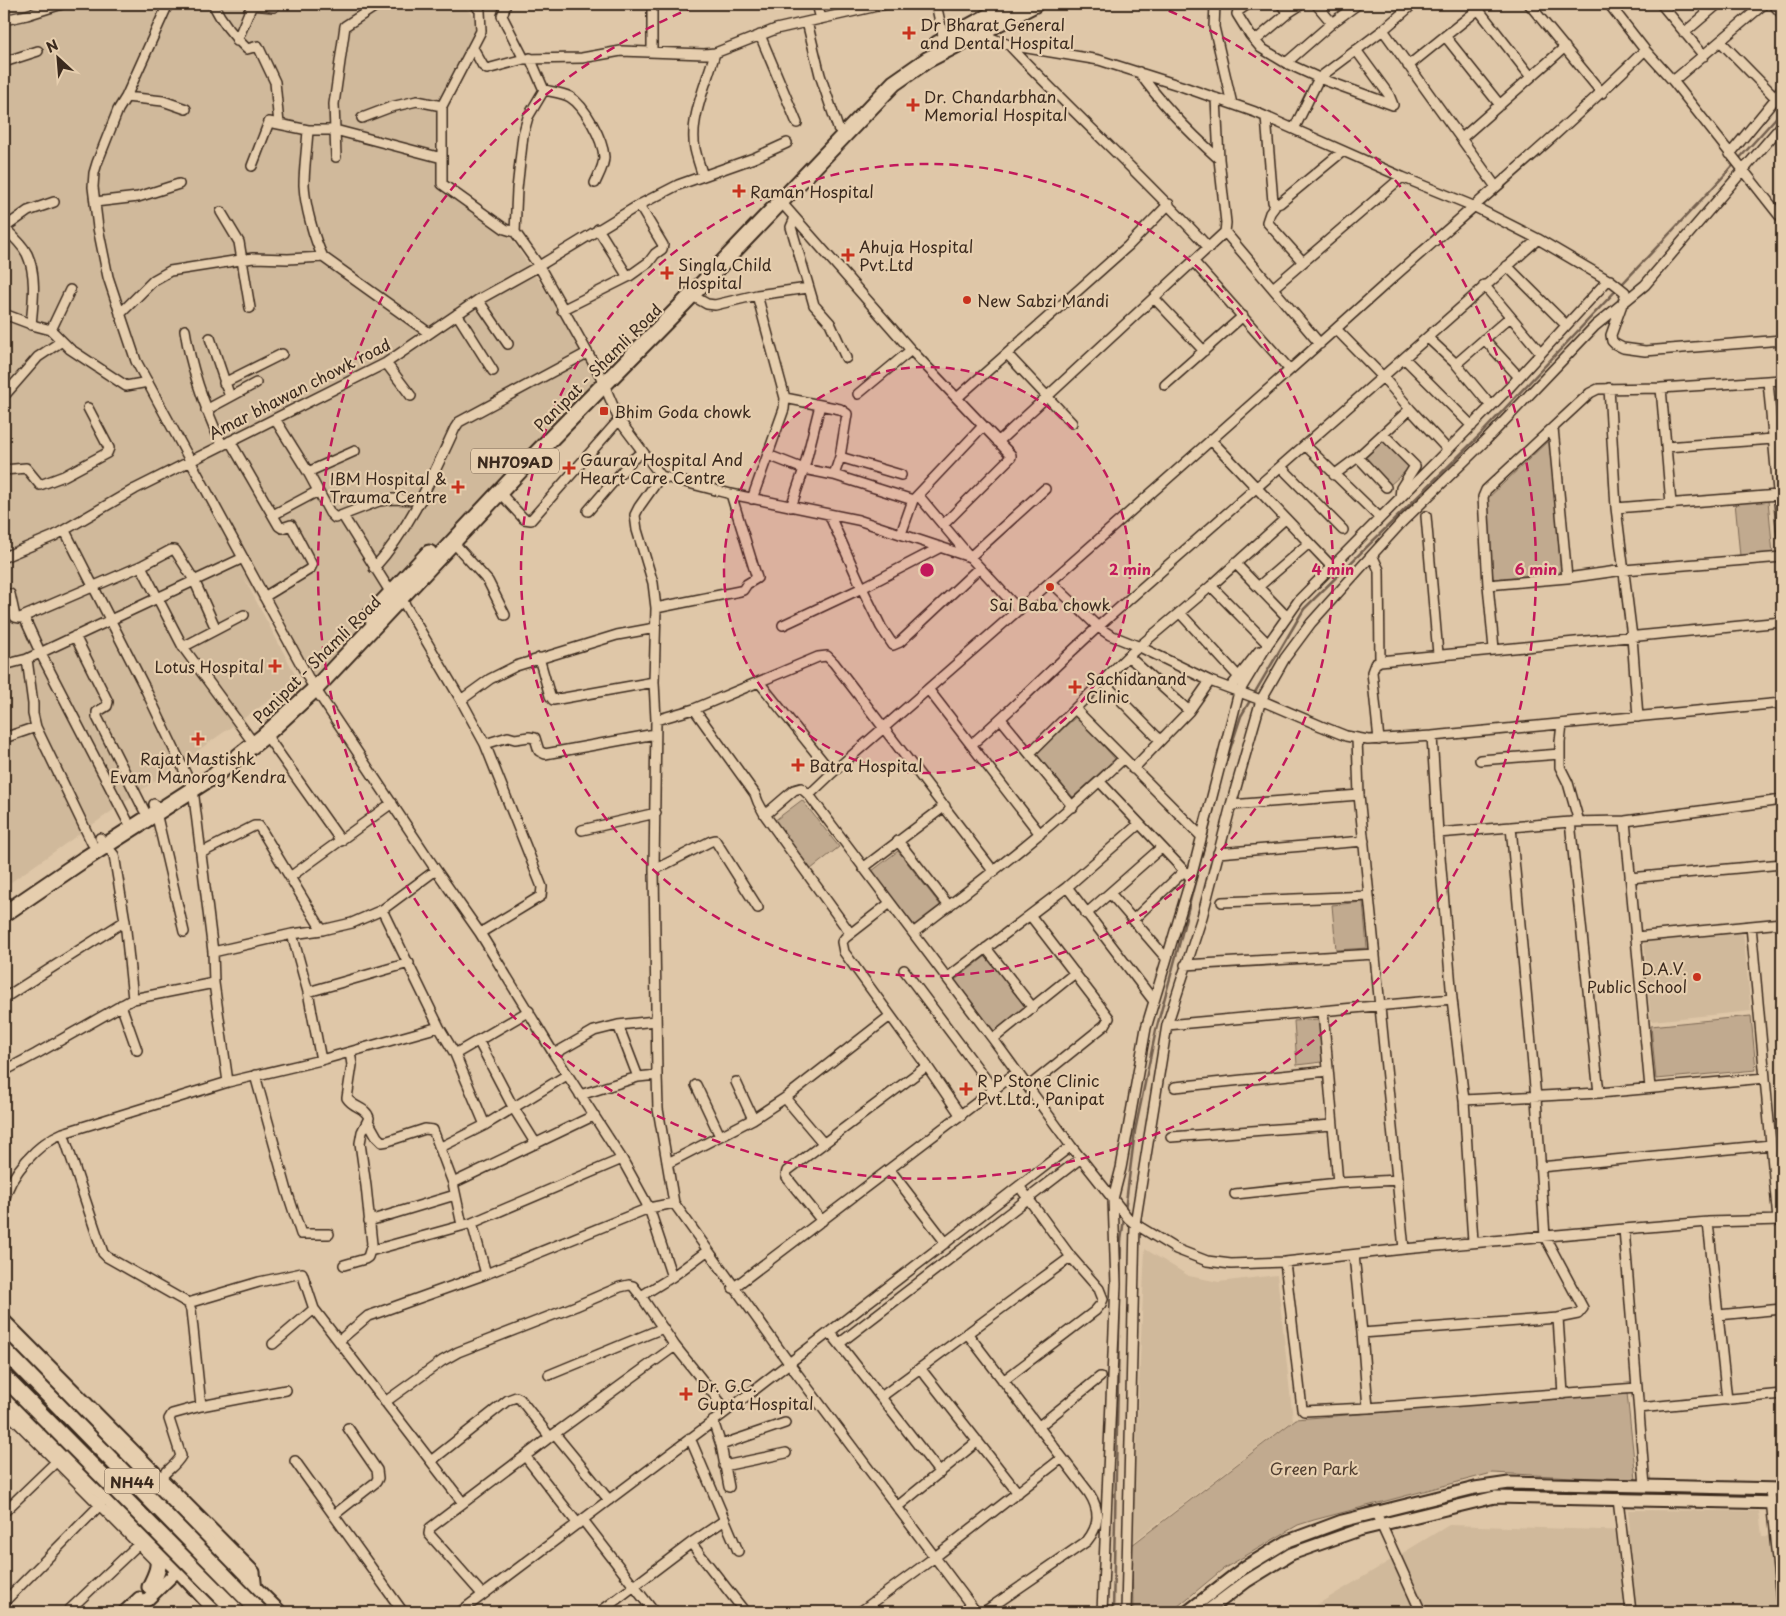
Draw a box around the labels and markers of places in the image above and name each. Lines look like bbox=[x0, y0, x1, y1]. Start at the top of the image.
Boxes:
place label: Dr Bharat General and Dental Hospital bbox=[920, 12, 1074, 54]
marker: Dr Bharat General and Dental Hospital bbox=[902, 26, 916, 40]
place label: Dr. Chandarbhan Memorial Hospital bbox=[924, 84, 1068, 126]
marker: Dr. Chandarbhan Memorial Hospital bbox=[906, 98, 920, 112]
place label: Raman Hospital bbox=[750, 179, 874, 203]
marker: Raman Hospital bbox=[732, 184, 746, 198]
place label: Ahuja Hospital Pvt.Ltd bbox=[859, 234, 973, 276]
marker: Ahuja Hospital Pvt.Ltd bbox=[841, 248, 855, 262]
place label: Singla Child Hospital bbox=[678, 252, 772, 294]
marker: Singla Child Hospital bbox=[660, 266, 674, 280]
place label: New Sabzi Mandi bbox=[977, 288, 1109, 312]
marker: New Sabzi Mandi bbox=[961, 294, 973, 306]
place label: Bhim Goda chowk bbox=[614, 399, 751, 423]
marker: Bhim Goda chowk bbox=[598, 405, 610, 417]
place label: Gaurav Hospital And Heart Care Centre bbox=[580, 447, 743, 489]
marker: Gaurav Hospital And Heart Care Centre bbox=[562, 461, 576, 475]
place label: IBM Hospital & Trauma Centre bbox=[330, 466, 447, 508]
marker: IBM Hospital & Trauma Centre bbox=[451, 480, 465, 494]
centre of rings bbox=[918, 561, 936, 579]
marker: Sai Baba chowk bbox=[1044, 581, 1056, 593]
place label: Sai Baba chowk bbox=[989, 592, 1111, 616]
place label: Lotus Hospital bbox=[155, 654, 264, 678]
marker: Lotus Hospital bbox=[268, 659, 282, 673]
place label: Sachidanand Clinic bbox=[1086, 666, 1187, 708]
marker: Sachidanand Clinic bbox=[1068, 680, 1082, 694]
marker: Rajat Mastishk Evam Manorog Kendra bbox=[191, 732, 205, 746]
place label: Rajat Mastishk Evam Manorog Kendra bbox=[110, 746, 286, 788]
place label: Batra Hospital bbox=[809, 753, 923, 777]
marker: Batra Hospital bbox=[791, 758, 805, 772]
place label: D.A.V. Public School bbox=[1587, 956, 1687, 998]
marker: D.A.V. Public School bbox=[1691, 971, 1703, 983]
place label: R P Stone Clinic Pvt.Ltd., Panipat bbox=[977, 1068, 1105, 1110]
marker: R P Stone Clinic Pvt.Ltd., Panipat bbox=[959, 1082, 973, 1096]
place label: Dr. G.C. Gupta Hospital bbox=[697, 1373, 814, 1415]
marker: Dr. G.C. Gupta Hospital bbox=[679, 1387, 693, 1401]

